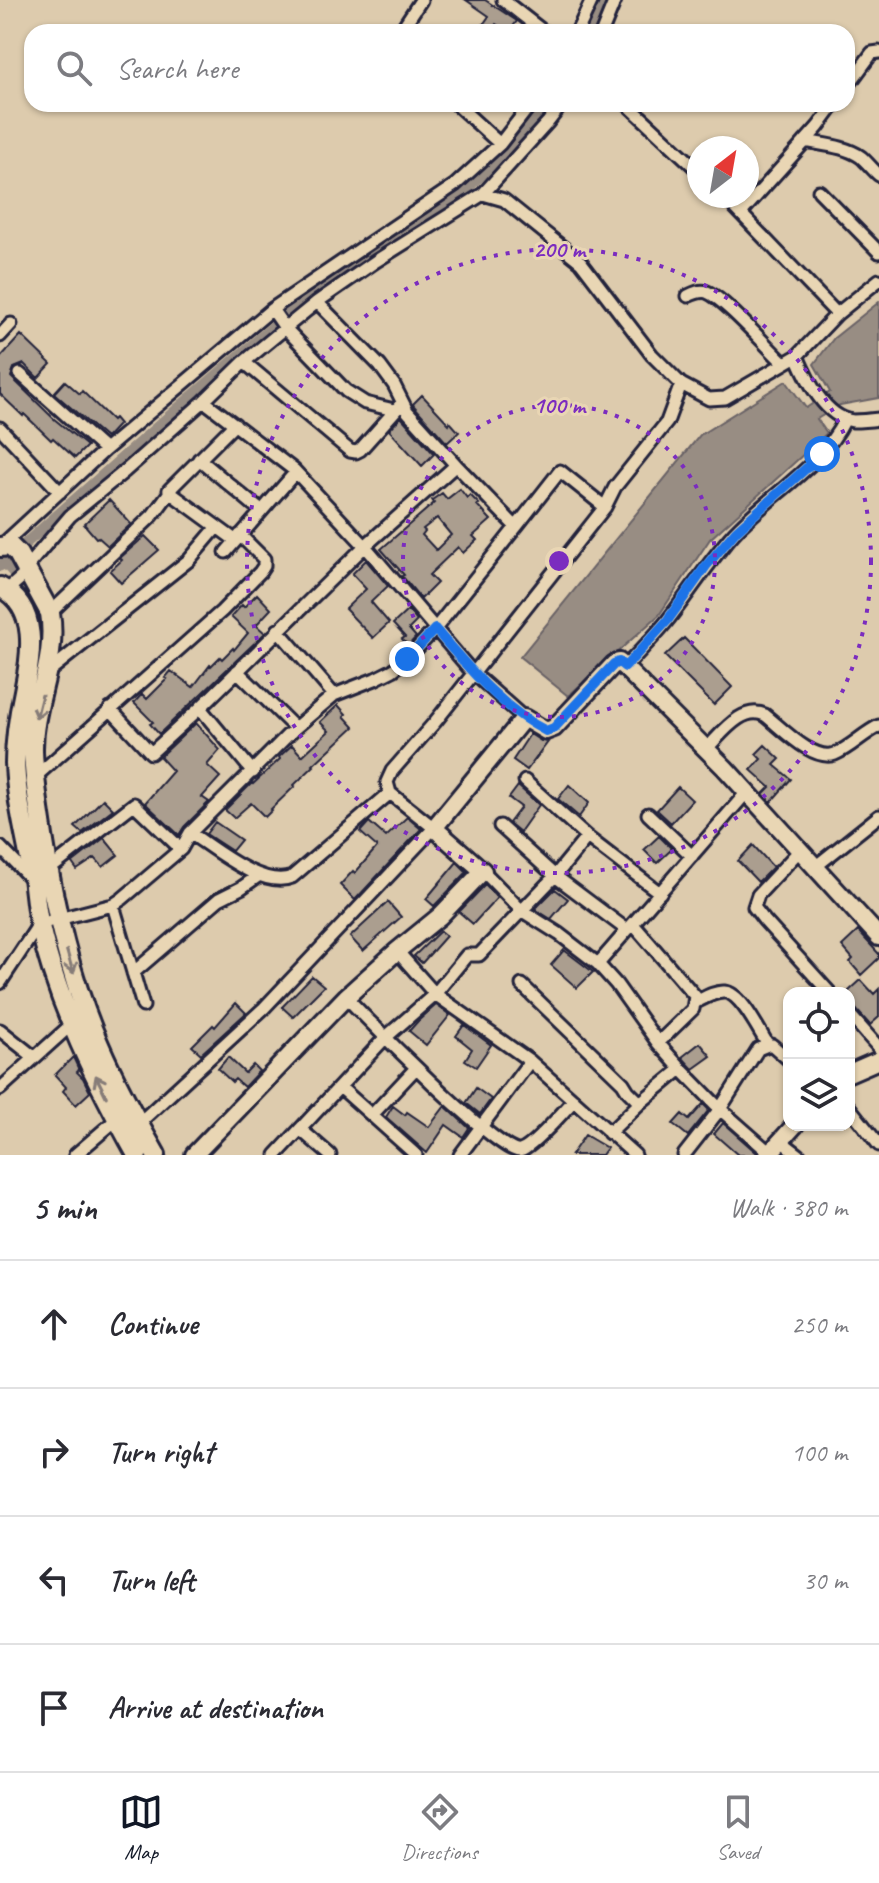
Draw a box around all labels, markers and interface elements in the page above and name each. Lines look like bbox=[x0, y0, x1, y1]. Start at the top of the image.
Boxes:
search box bbox=[24, 24, 855, 112]
icon: search bbox=[52, 46, 96, 90]
text: Search here bbox=[116, 49, 238, 87]
north arrow bbox=[687, 136, 759, 208]
text: 200 m bbox=[533, 234, 587, 264]
text: 100 m bbox=[533, 390, 587, 420]
route start bbox=[804, 436, 840, 472]
centre of rings bbox=[545, 547, 573, 575]
route end bbox=[389, 641, 425, 677]
one-way arrow bbox=[30, 693, 45, 719]
one-way arrow bbox=[63, 949, 78, 975]
map controls bbox=[783, 987, 855, 1131]
button: locate bbox=[783, 987, 855, 1059]
button: layers bbox=[783, 1059, 855, 1131]
one-way arrow bbox=[93, 1074, 108, 1098]
text: 5 min bbox=[32, 1186, 97, 1229]
text: Walk · 380 m bbox=[730, 1191, 847, 1224]
icon: ahead bbox=[32, 1302, 76, 1346]
text: Continue bbox=[108, 1305, 198, 1343]
text: 250 m bbox=[791, 1308, 847, 1341]
icon: right bbox=[32, 1430, 76, 1474]
text: Turn right bbox=[108, 1433, 213, 1471]
text: 100 m bbox=[791, 1436, 847, 1469]
icon: left bbox=[32, 1558, 76, 1602]
text: Turn left bbox=[108, 1561, 195, 1599]
text: 30 m bbox=[803, 1564, 847, 1597]
icon: arrive bbox=[32, 1686, 76, 1730]
text: Arrive at destination bbox=[108, 1689, 323, 1727]
tab: Map bbox=[119, 1790, 163, 1866]
tab: Directions bbox=[401, 1790, 478, 1866]
tab: Saved bbox=[716, 1790, 760, 1866]

